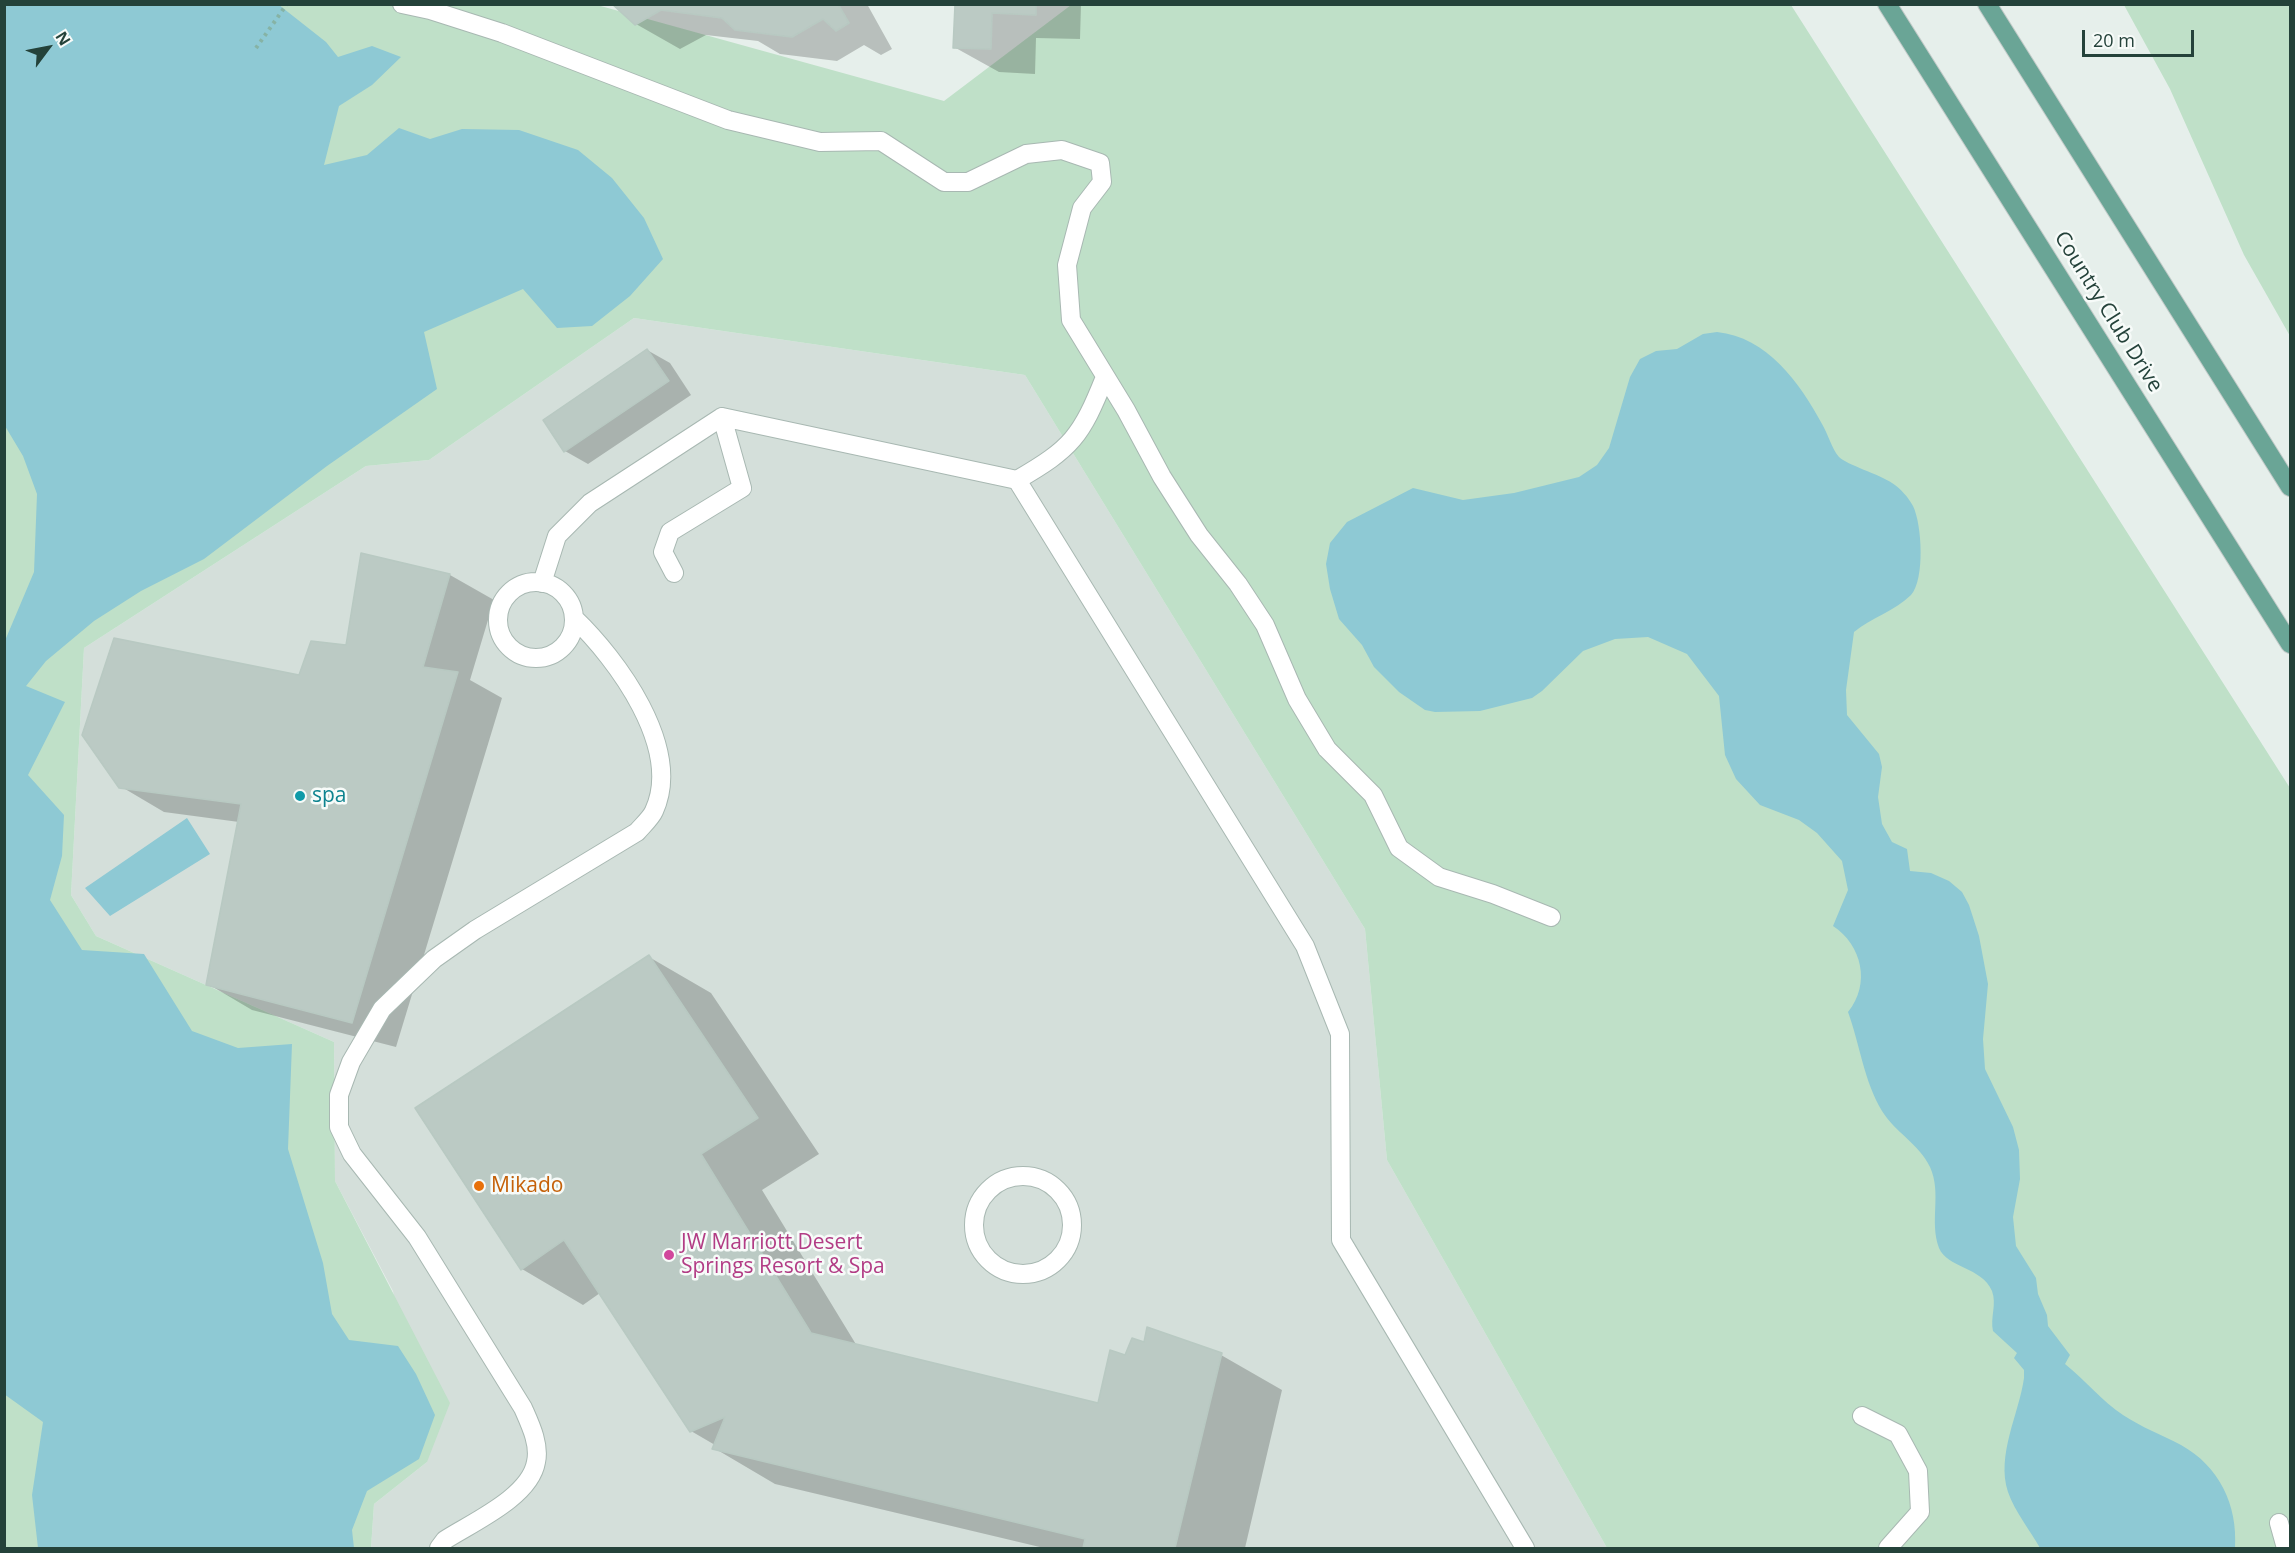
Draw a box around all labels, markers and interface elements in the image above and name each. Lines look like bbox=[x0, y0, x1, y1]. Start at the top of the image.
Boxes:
north arrow bbox=[18, 18, 78, 78]
scale bar bbox=[2085, 18, 2198, 56]
text: N bbox=[50, 27, 76, 50]
text: 20 m bbox=[2093, 28, 2135, 52]
street label: Country Club Drive bbox=[2048, 227, 2168, 397]
place label: spa bbox=[312, 783, 347, 809]
marker: spa bbox=[293, 789, 307, 803]
place label: Mikado bbox=[491, 1173, 563, 1199]
marker: Mikado bbox=[472, 1179, 486, 1193]
place label: JW Marriott Desert Springs Resort & Spa bbox=[681, 1230, 885, 1280]
marker: JW Marriott Desert Springs Resort & Spa bbox=[662, 1248, 676, 1262]

